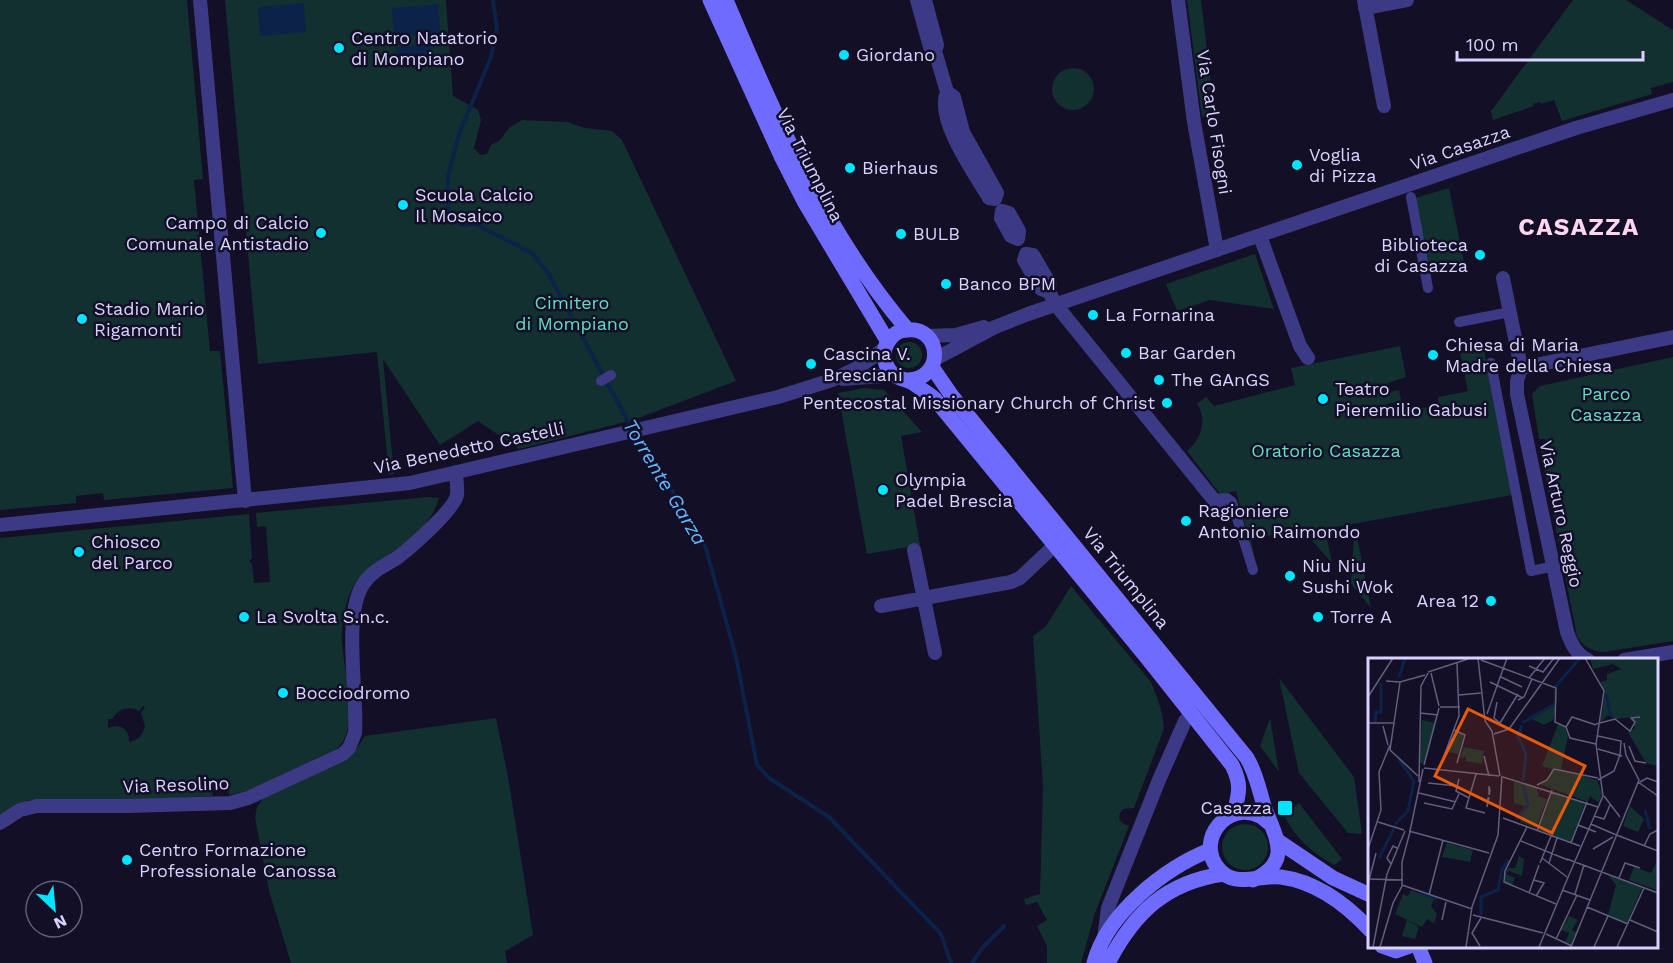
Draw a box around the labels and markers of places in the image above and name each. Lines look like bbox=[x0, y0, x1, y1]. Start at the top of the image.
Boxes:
place label: Centro Natatorio di Mompiano bbox=[351, 27, 498, 69]
marker: Centro Natatorio di Mompiano bbox=[332, 41, 346, 55]
place label: Giordano bbox=[856, 44, 935, 65]
marker: Giordano bbox=[837, 48, 851, 62]
place label: Voglia di Pizza bbox=[1309, 144, 1376, 186]
place label: Bierhaus bbox=[862, 157, 938, 178]
marker: Voglia di Pizza bbox=[1290, 158, 1304, 172]
marker: Bierhaus bbox=[843, 161, 857, 175]
place label: Scuola Calcio Il Mosaico bbox=[415, 184, 534, 226]
marker: Scuola Calcio Il Mosaico bbox=[396, 198, 410, 212]
place label: Campo di Calcio Comunale Antistadio bbox=[126, 212, 309, 254]
place label: BULB bbox=[913, 223, 960, 244]
marker: Campo di Calcio Comunale Antistadio bbox=[314, 226, 328, 240]
marker: BULB bbox=[894, 227, 908, 241]
place label: Biblioteca di Casazza bbox=[1374, 234, 1468, 276]
marker: Biblioteca di Casazza bbox=[1473, 248, 1487, 262]
place label: Banco BPM bbox=[958, 273, 1056, 294]
marker: Banco BPM bbox=[939, 277, 953, 291]
place label: Stadio Mario Rigamonti bbox=[94, 298, 205, 340]
place label: La Fornarina bbox=[1105, 304, 1215, 325]
marker: La Fornarina bbox=[1086, 308, 1100, 322]
marker: Stadio Mario Rigamonti bbox=[75, 312, 89, 326]
place label: Chiesa di Maria Madre della Chiesa bbox=[1445, 334, 1612, 376]
place label: Bar Garden bbox=[1138, 342, 1236, 363]
place label: Cascina V. Bresciani bbox=[823, 343, 911, 385]
marker: Bar Garden bbox=[1119, 346, 1133, 360]
marker: Chiesa di Maria Madre della Chiesa bbox=[1426, 348, 1440, 362]
marker: Cascina V. Bresciani bbox=[804, 357, 818, 371]
place label: The GAnGS bbox=[1171, 369, 1270, 390]
marker: The GAnGS bbox=[1152, 373, 1166, 387]
place label: Teatro Pieremilio Gabusi bbox=[1335, 378, 1488, 420]
place label: Pentecostal Missionary Church of Christ bbox=[803, 392, 1155, 413]
marker: Teatro Pieremilio Gabusi bbox=[1316, 392, 1330, 406]
marker: Pentecostal Missionary Church of Christ bbox=[1160, 396, 1174, 410]
place label: Olympia Padel Brescia bbox=[895, 469, 1013, 511]
marker: Olympia Padel Brescia bbox=[876, 483, 890, 497]
place label: Ragioniere Antonio Raimondo bbox=[1198, 500, 1360, 542]
marker: Ragioniere Antonio Raimondo bbox=[1179, 514, 1193, 528]
place label: Chiosco del Parco bbox=[91, 531, 173, 573]
marker: Chiosco del Parco bbox=[72, 545, 86, 559]
place label: Niu Niu Sushi Wok bbox=[1302, 555, 1393, 597]
marker: Niu Niu Sushi Wok bbox=[1283, 569, 1297, 583]
place label: Area 12 bbox=[1417, 590, 1479, 611]
marker: Area 12 bbox=[1484, 594, 1498, 608]
place label: La Svolta S.n.c. bbox=[256, 606, 390, 627]
place label: Torre A bbox=[1330, 606, 1392, 627]
marker: La Svolta S.n.c. bbox=[237, 610, 251, 624]
marker: Torre A bbox=[1311, 610, 1325, 624]
place label: Bocciodromo bbox=[295, 682, 410, 703]
marker: Bocciodromo bbox=[276, 686, 290, 700]
place label: Casazza bbox=[1200, 797, 1272, 818]
marker: Casazza bbox=[1276, 799, 1294, 817]
place label: Centro Formazione Professionale Canossa bbox=[139, 839, 336, 881]
marker: Centro Formazione Professionale Canossa bbox=[120, 853, 134, 867]

